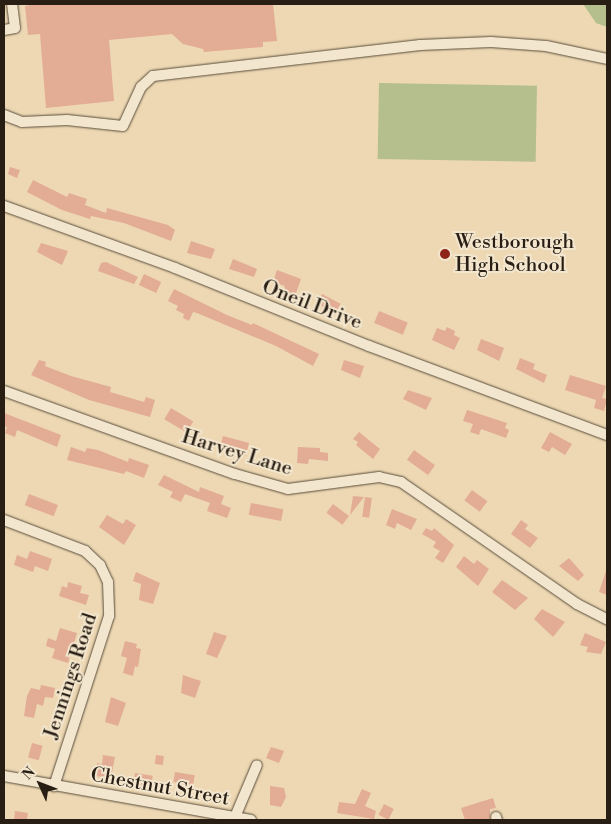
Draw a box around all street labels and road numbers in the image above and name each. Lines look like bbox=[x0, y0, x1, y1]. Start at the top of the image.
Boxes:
street label: Oneil Drive bbox=[259, 275, 365, 335]
street label: Harvey Lane bbox=[179, 425, 295, 481]
street label: Jennings Road bbox=[39, 610, 103, 742]
street label: Chestnut Street bbox=[89, 763, 231, 811]

